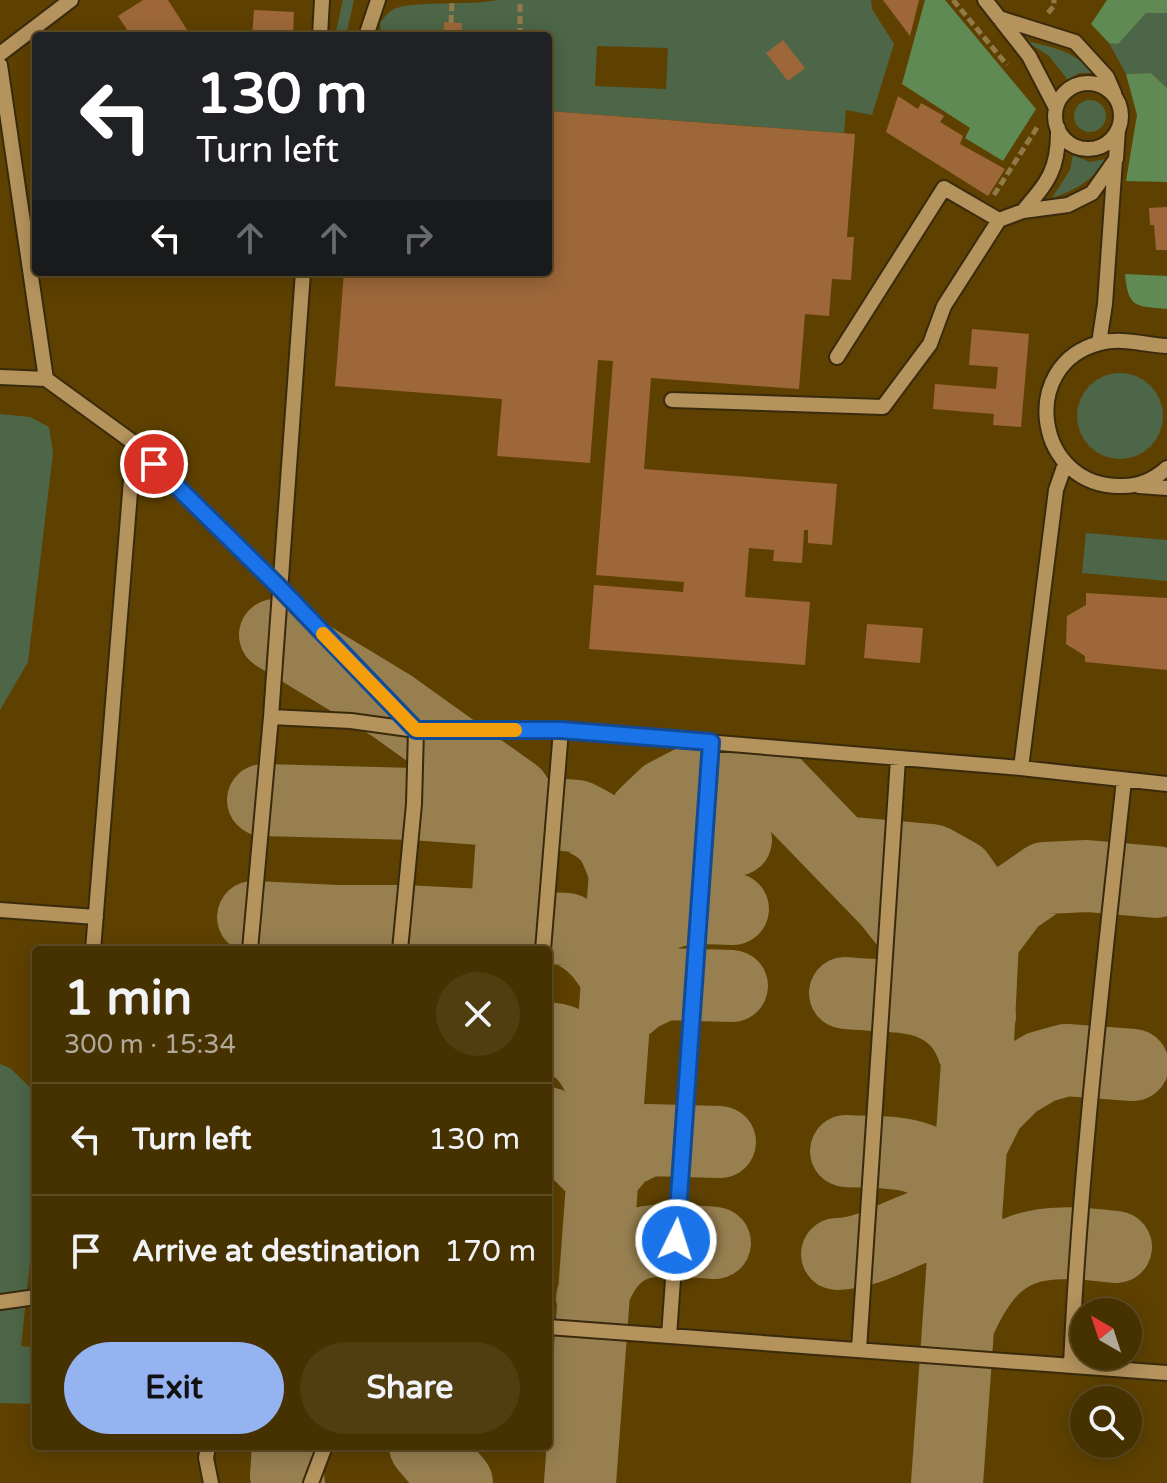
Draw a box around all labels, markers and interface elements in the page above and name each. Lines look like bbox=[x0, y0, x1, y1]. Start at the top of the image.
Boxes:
text: 130 m bbox=[196, 61, 367, 128]
icon: left bbox=[64, 64, 168, 168]
text: Turn left bbox=[196, 129, 339, 172]
icon: left bbox=[144, 216, 188, 260]
icon: ahead bbox=[228, 216, 272, 260]
icon: ahead bbox=[312, 216, 356, 260]
icon: right bbox=[396, 216, 440, 260]
pin bbox=[120, 430, 188, 498]
icon: arrive bbox=[132, 442, 176, 486]
text: 1 min bbox=[64, 970, 192, 1028]
button: close bbox=[436, 972, 520, 1056]
text: 300 m · 15:34 bbox=[64, 1029, 236, 1060]
icon: left bbox=[64, 1117, 108, 1161]
text: Turn left bbox=[132, 1121, 251, 1158]
text: 130 m bbox=[428, 1121, 520, 1158]
position arrow bbox=[634, 1198, 718, 1282]
icon: arrive bbox=[64, 1229, 108, 1273]
text: Arrive at destination bbox=[132, 1233, 420, 1270]
text: 170 m bbox=[444, 1233, 536, 1270]
north arrow bbox=[1070, 1298, 1142, 1370]
map controls bbox=[1070, 1298, 1142, 1458]
button: Exit bbox=[64, 1342, 284, 1434]
button: Share bbox=[300, 1342, 520, 1434]
button: search bbox=[1070, 1386, 1142, 1458]

